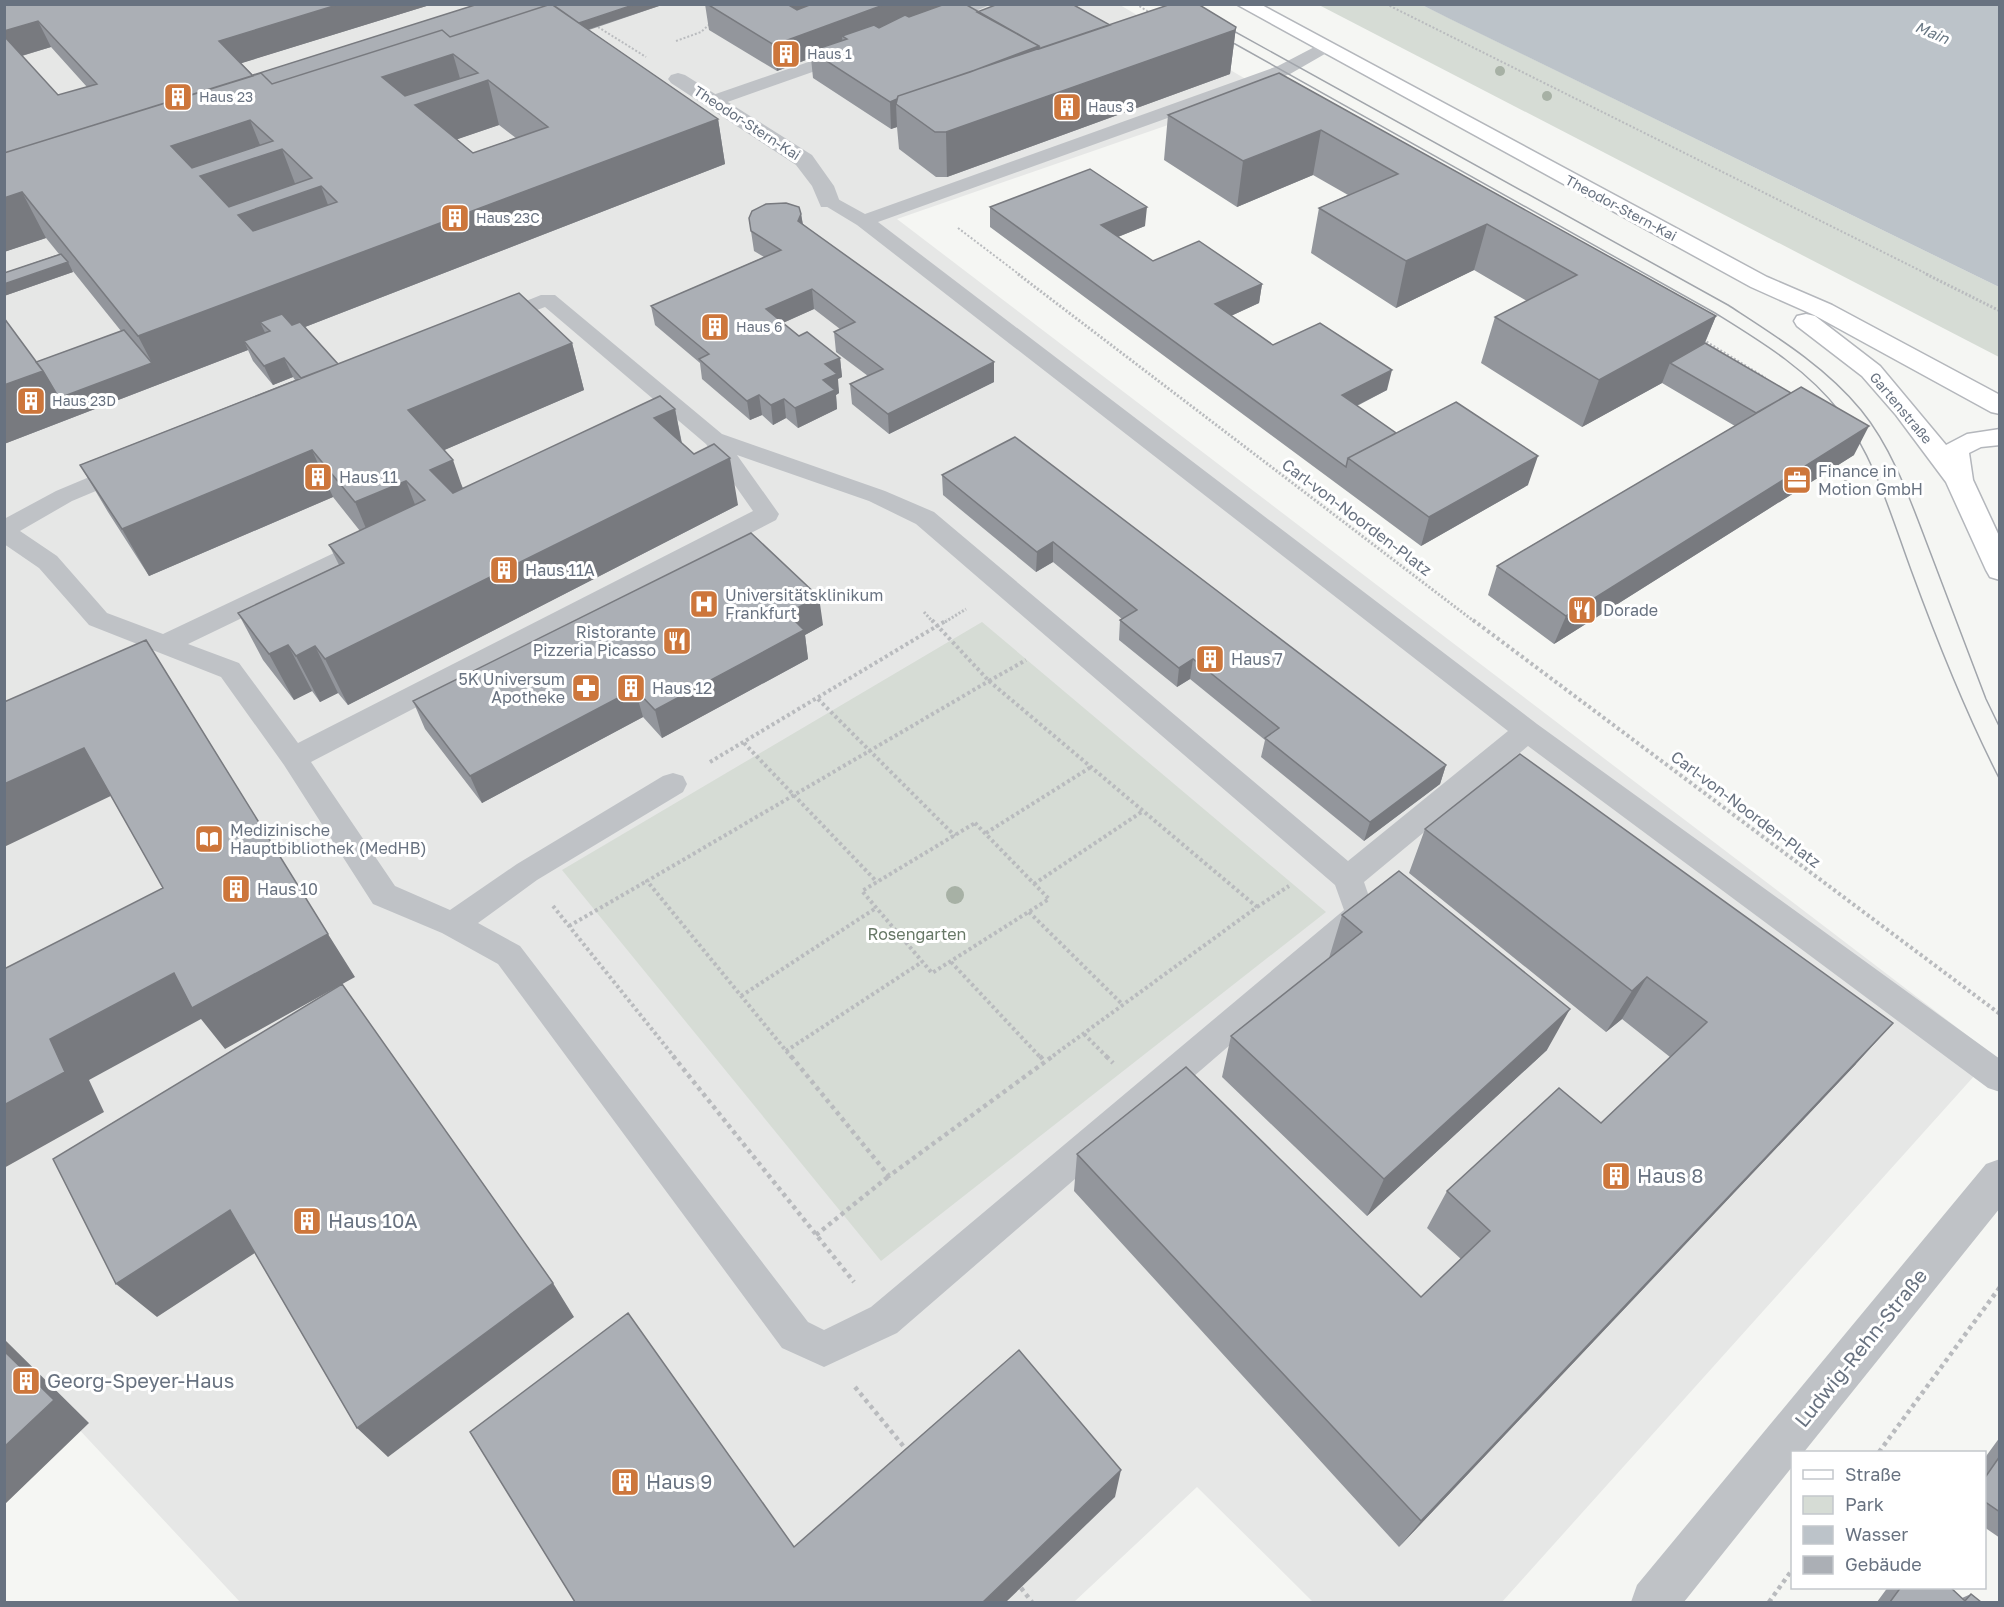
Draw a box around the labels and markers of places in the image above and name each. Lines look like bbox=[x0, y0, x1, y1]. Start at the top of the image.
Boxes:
building icon: Haus 1 bbox=[770, 38, 802, 70]
place label: Haus 1 bbox=[807, 45, 852, 62]
building icon: Haus 23 bbox=[162, 81, 194, 113]
place label: Haus 23 bbox=[199, 88, 253, 105]
building icon: Haus 3 bbox=[1051, 91, 1083, 123]
place label: Haus 3 bbox=[1088, 98, 1134, 115]
building icon: Haus 23C bbox=[439, 202, 471, 234]
place label: Haus 23C bbox=[476, 209, 540, 226]
building icon: Haus 6 bbox=[699, 311, 731, 343]
place label: Haus 6 bbox=[736, 318, 782, 335]
building icon: Haus 23D bbox=[15, 385, 47, 417]
place label: Haus 23D bbox=[52, 392, 116, 409]
building icon: Haus 11 bbox=[302, 461, 334, 493]
place label: Finance in Motion GmbH bbox=[1818, 461, 1923, 499]
office icon: Finance in Motion GmbH bbox=[1781, 464, 1813, 496]
place label: Haus 11 bbox=[339, 467, 398, 487]
building icon: Haus 11A bbox=[488, 554, 520, 586]
place label: Haus 11A bbox=[525, 560, 595, 580]
place label: Universitätsklinikum Frankfurt bbox=[725, 585, 883, 623]
hospital icon: Universitätsklinikum Frankfurt bbox=[688, 588, 720, 620]
restaurant icon: Dorade bbox=[1566, 594, 1598, 626]
place label: Dorade bbox=[1603, 600, 1658, 620]
place label: Ristorante Pizzeria Picasso bbox=[533, 622, 656, 660]
restaurant icon: Ristorante Pizzeria Picasso bbox=[661, 625, 693, 657]
building icon: Haus 7 bbox=[1194, 643, 1226, 675]
place label: Haus 7 bbox=[1231, 649, 1283, 669]
place label: 5K Universum Apotheke bbox=[458, 669, 565, 707]
pharmacy icon: 5K Universum Apotheke bbox=[570, 672, 602, 704]
building icon: Haus 12 bbox=[615, 672, 647, 704]
place label: Haus 12 bbox=[652, 678, 712, 698]
place label: Medizinische Hauptbibliothek (MedHB) bbox=[230, 820, 427, 858]
library icon: Medizinische Hauptbibliothek (MedHB) bbox=[193, 823, 225, 855]
building icon: Haus 10 bbox=[220, 873, 252, 905]
place label: Haus 10 bbox=[257, 879, 318, 899]
building icon: Haus 8 bbox=[1600, 1160, 1632, 1192]
place label: Haus 8 bbox=[1637, 1163, 1703, 1187]
building icon: Haus 10A bbox=[291, 1205, 323, 1237]
place label: Haus 10A bbox=[328, 1208, 418, 1232]
building icon: Georg-Speyer-Haus bbox=[10, 1365, 42, 1397]
place label: Georg-Speyer-Haus bbox=[47, 1368, 234, 1392]
building icon: Haus 9 bbox=[609, 1466, 641, 1498]
place label: Haus 9 bbox=[646, 1469, 712, 1493]

